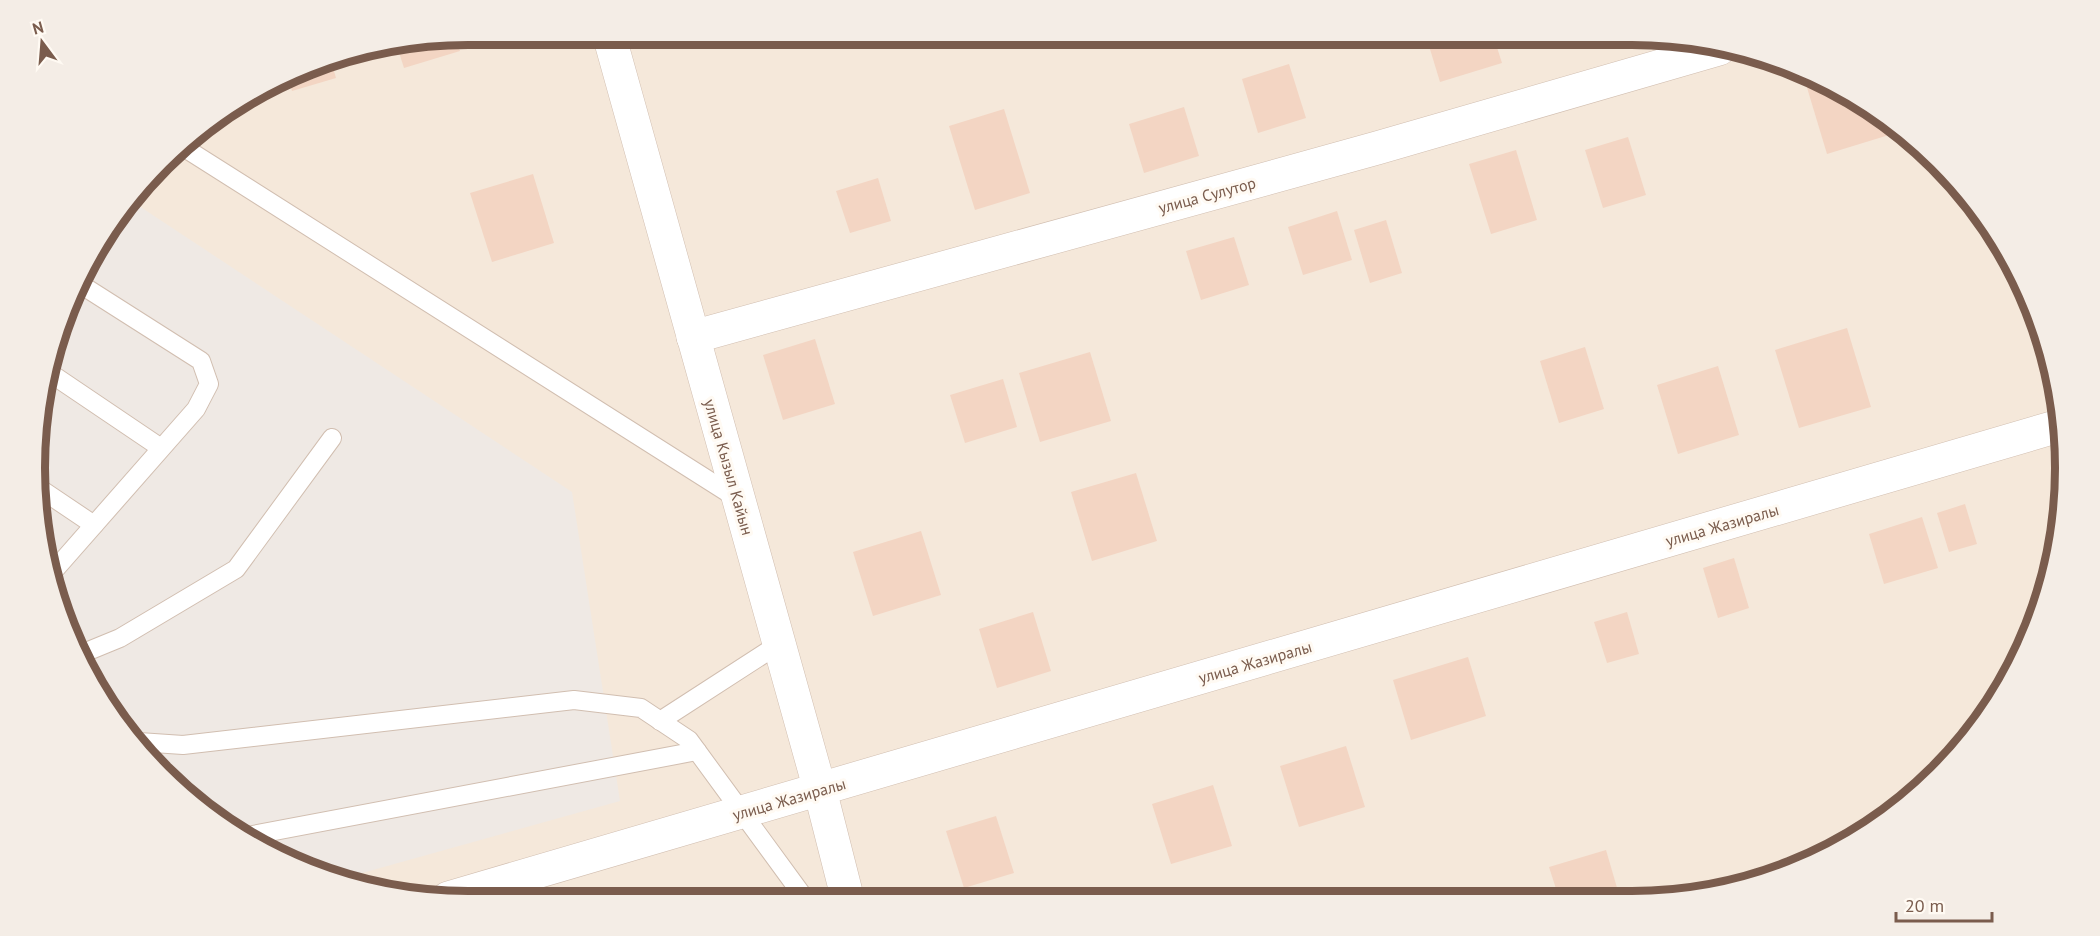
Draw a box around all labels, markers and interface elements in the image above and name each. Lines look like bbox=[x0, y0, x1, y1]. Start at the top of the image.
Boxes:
north arrow bbox=[12, 12, 72, 72]
text: N bbox=[30, 17, 46, 39]
street label: улица Сулутор bbox=[1156, 172, 1258, 218]
street label: улица Кызыл Кайын bbox=[700, 397, 758, 537]
street label: улица Жазиралы bbox=[1663, 499, 1781, 551]
street label: улица Жазиралы bbox=[1196, 636, 1314, 688]
street label: улица Жазиралы bbox=[730, 773, 848, 825]
scale bar bbox=[1896, 885, 1992, 923]
text: 20 m bbox=[1905, 894, 1944, 917]

